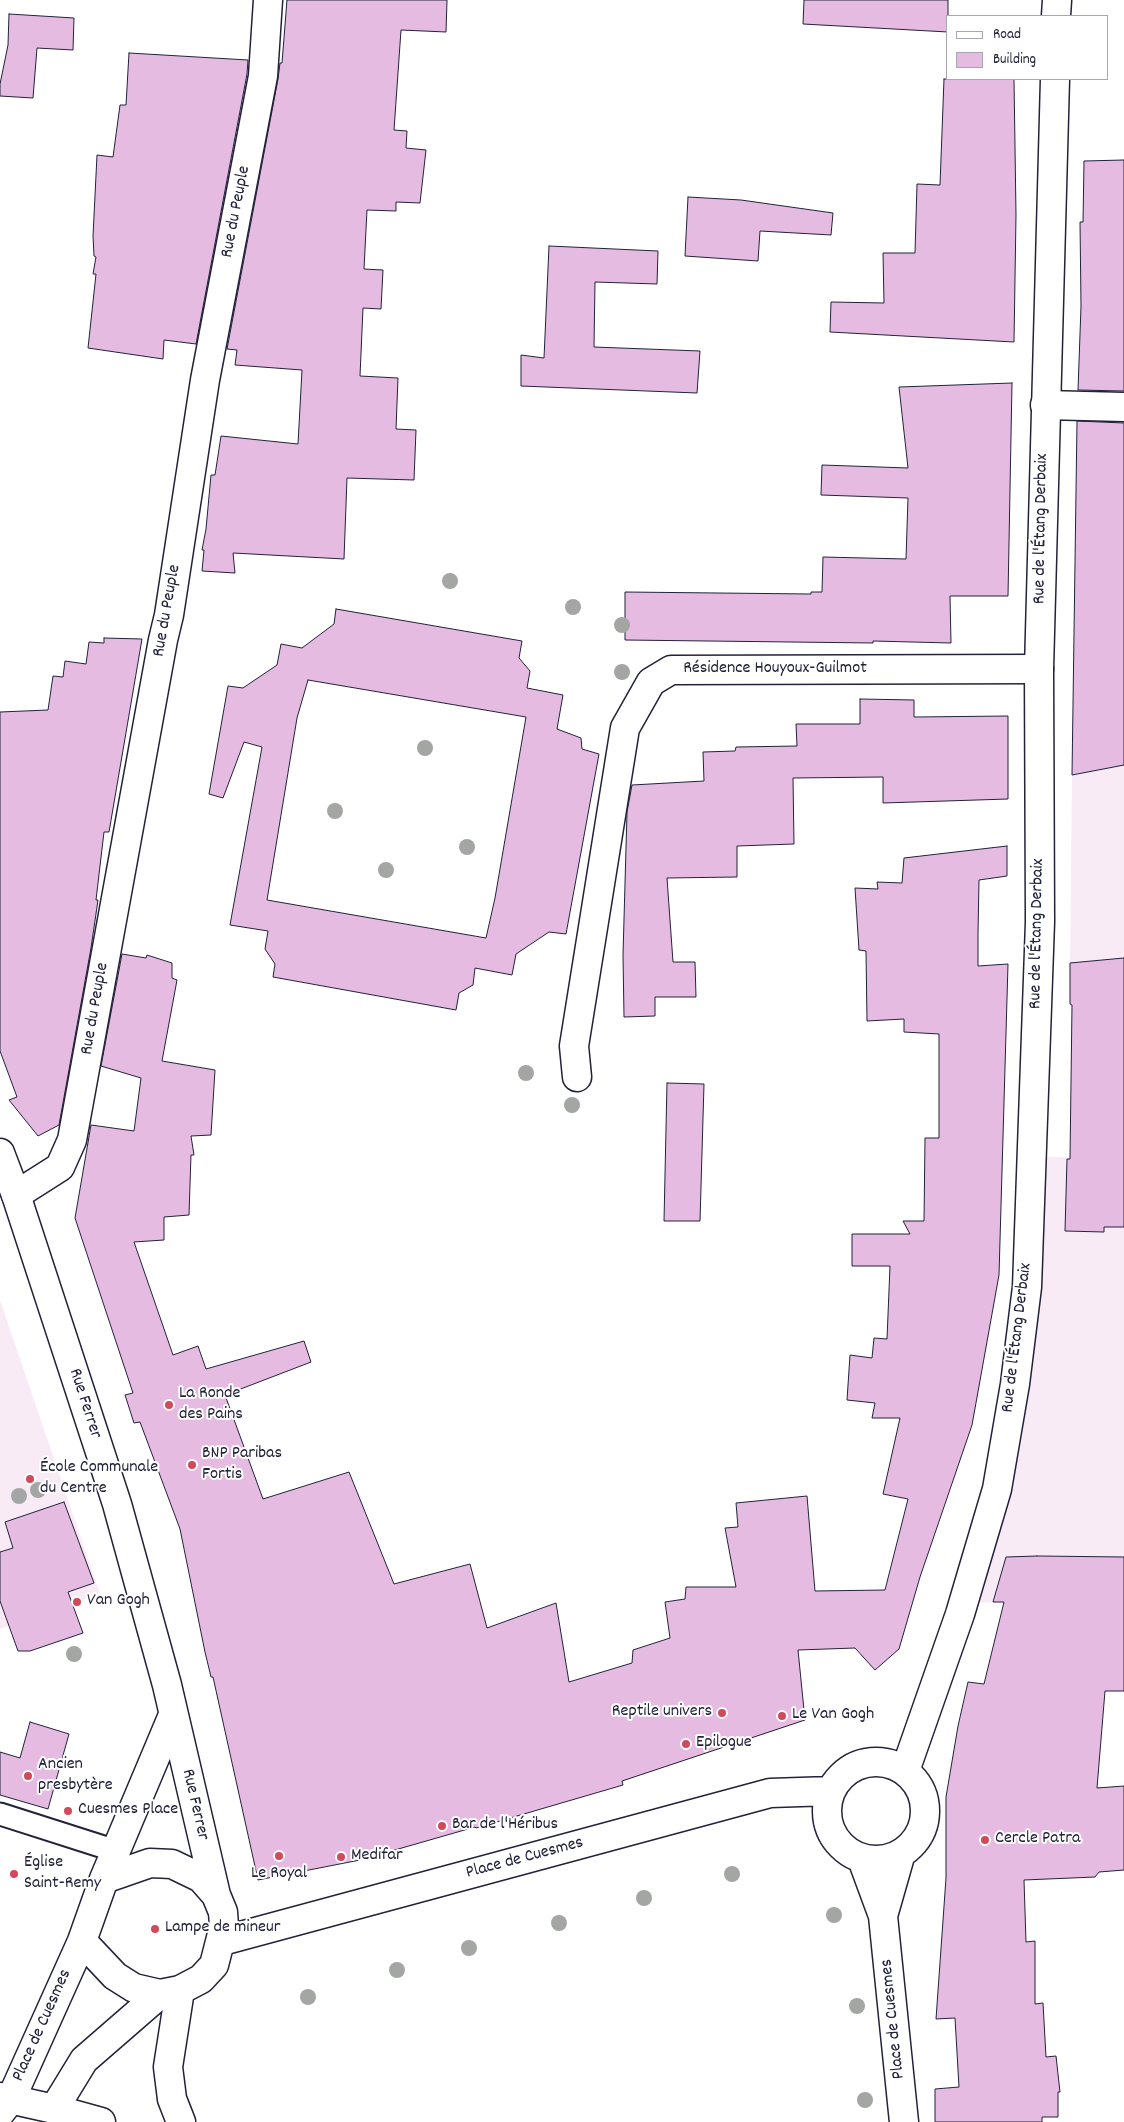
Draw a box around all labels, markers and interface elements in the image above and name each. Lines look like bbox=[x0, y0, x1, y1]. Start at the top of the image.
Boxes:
legend bbox=[946, 15, 1109, 80]
text: Road bbox=[993, 24, 1021, 46]
text: Building bbox=[993, 49, 1036, 71]
street label: Rue du Peuple bbox=[218, 164, 256, 260]
street label: Rue de l'Étang Derbaix bbox=[1030, 454, 1054, 604]
street label: Rue du Peuple bbox=[149, 563, 187, 659]
street label: Résidence Houyoux-Guilmot bbox=[683, 659, 867, 681]
street label: Rue de l'Étang Derbaix bbox=[1026, 859, 1050, 1009]
street label: Rue du Peuple bbox=[77, 961, 115, 1057]
street label: Rue de l'Étang Derbaix bbox=[998, 1262, 1038, 1414]
street label: Rue Ferrer bbox=[63, 1366, 105, 1442]
place label: La Ronde des Pains bbox=[179, 1384, 243, 1426]
marker: La Ronde des Pains bbox=[163, 1399, 175, 1411]
place label: BNP Paribas Fortis bbox=[202, 1444, 282, 1486]
place label: École Communale du Centre bbox=[40, 1458, 158, 1500]
marker: BNP Paribas Fortis bbox=[186, 1459, 198, 1471]
marker: École Communale du Centre bbox=[24, 1473, 36, 1485]
place label: Van Gogh bbox=[87, 1591, 150, 1613]
marker: Van Gogh bbox=[71, 1596, 83, 1608]
place label: Reptile univers bbox=[612, 1702, 712, 1724]
place label: Le Van Gogh bbox=[792, 1705, 874, 1727]
marker: Reptile univers bbox=[716, 1707, 728, 1719]
marker: Le Van Gogh bbox=[776, 1710, 788, 1722]
place label: Epilogue bbox=[696, 1733, 752, 1755]
marker: Epilogue bbox=[680, 1738, 692, 1750]
place label: Ancien presbytère bbox=[38, 1755, 113, 1798]
street label: Rue Ferrer bbox=[175, 1767, 213, 1843]
marker: Ancien presbytère bbox=[22, 1770, 34, 1782]
place label: Cuesmes Place bbox=[78, 1800, 178, 1822]
marker: Cuesmes Place bbox=[62, 1805, 74, 1817]
place label: Bar de l'Héribus bbox=[452, 1815, 558, 1837]
marker: Bar de l'Héribus bbox=[436, 1820, 448, 1832]
place label: Cercle Patra bbox=[995, 1829, 1080, 1851]
street label: Place de Cuesmes bbox=[464, 1833, 586, 1885]
marker: Cercle Patra bbox=[979, 1834, 991, 1846]
place label: Medifar bbox=[351, 1846, 403, 1868]
marker: Le Royal bbox=[273, 1850, 285, 1862]
marker: Medifar bbox=[335, 1851, 347, 1863]
place label: Église Saint-Remy bbox=[24, 1853, 101, 1896]
place label: Le Royal bbox=[251, 1864, 307, 1886]
marker: Église Saint-Remy bbox=[8, 1868, 20, 1880]
place label: Lampe de mineur bbox=[165, 1918, 280, 1940]
marker: Lampe de mineur bbox=[149, 1923, 161, 1935]
street label: Place de Cuesmes bbox=[877, 1958, 911, 2080]
street label: Place de Cuesmes bbox=[9, 1966, 77, 2086]

